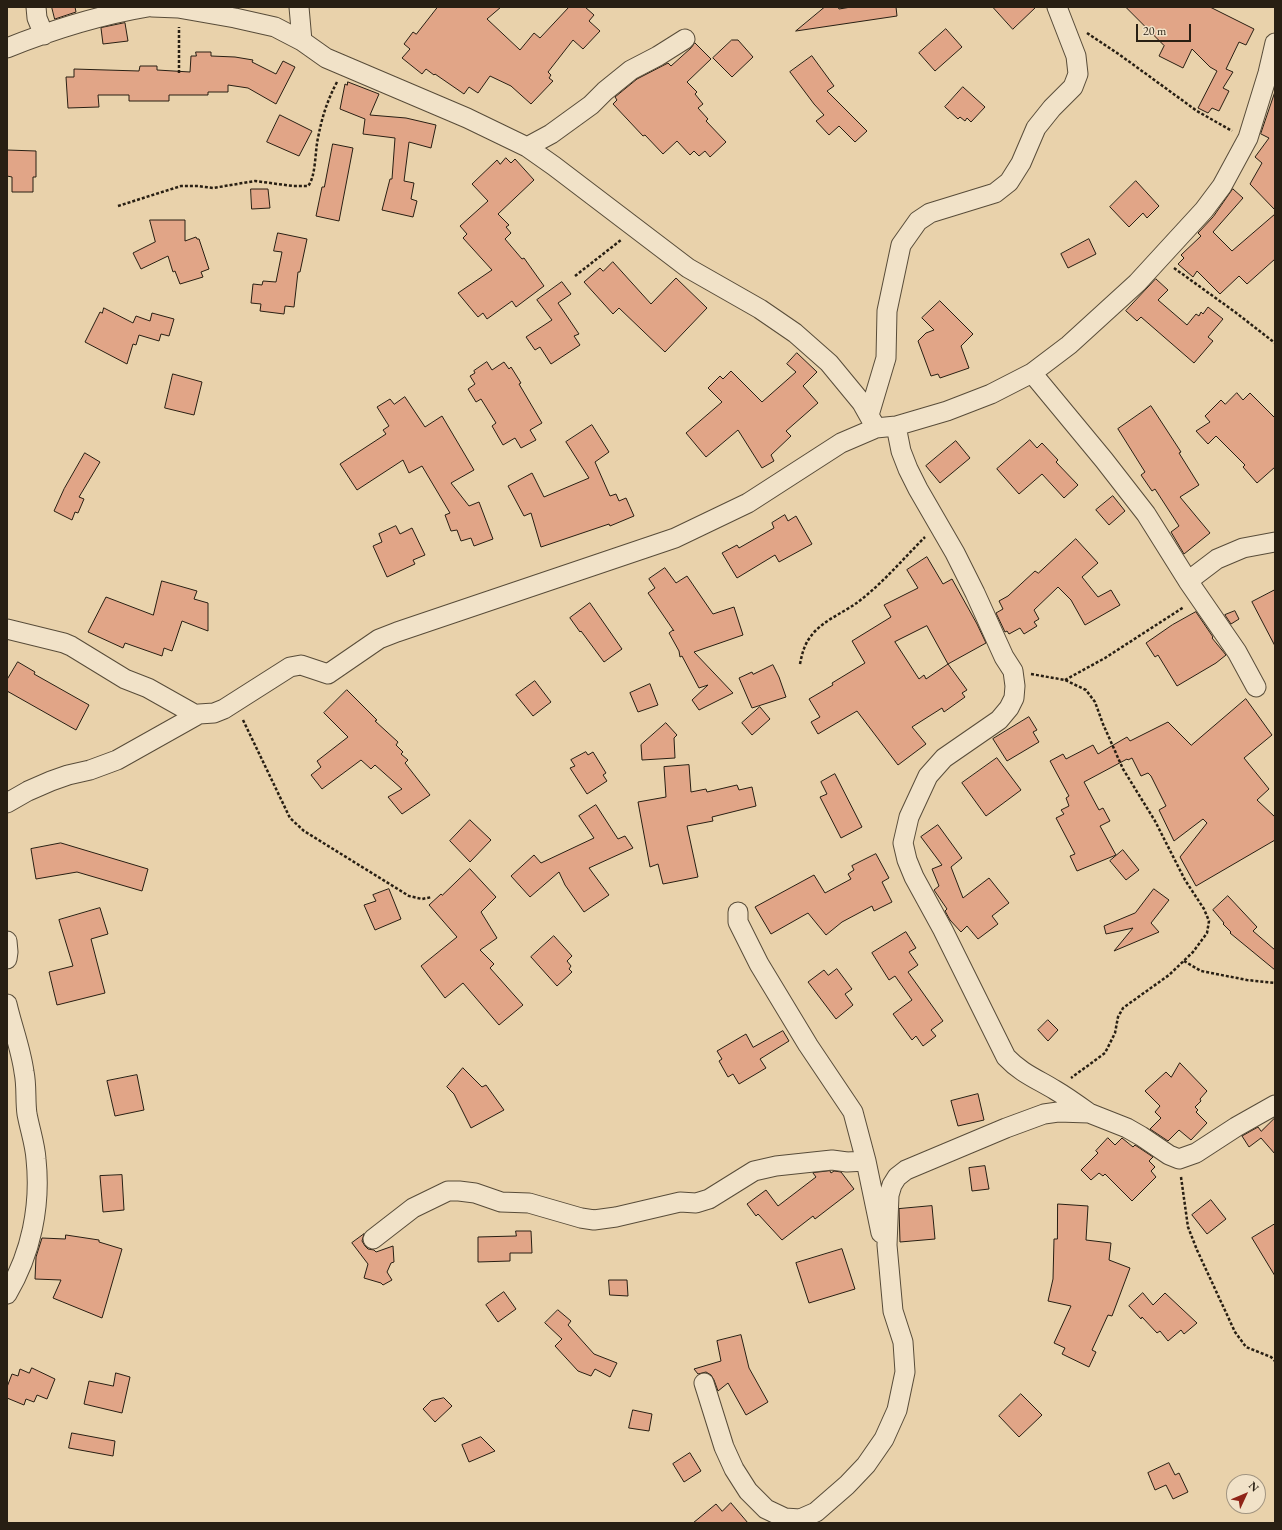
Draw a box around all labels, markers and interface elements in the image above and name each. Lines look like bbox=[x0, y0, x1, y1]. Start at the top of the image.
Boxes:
scale bar bbox=[1138, 16, 1193, 42]
text: 20 m bbox=[1143, 23, 1166, 39]
north arrow bbox=[1226, 1474, 1266, 1514]
text: N bbox=[1246, 1478, 1262, 1494]

